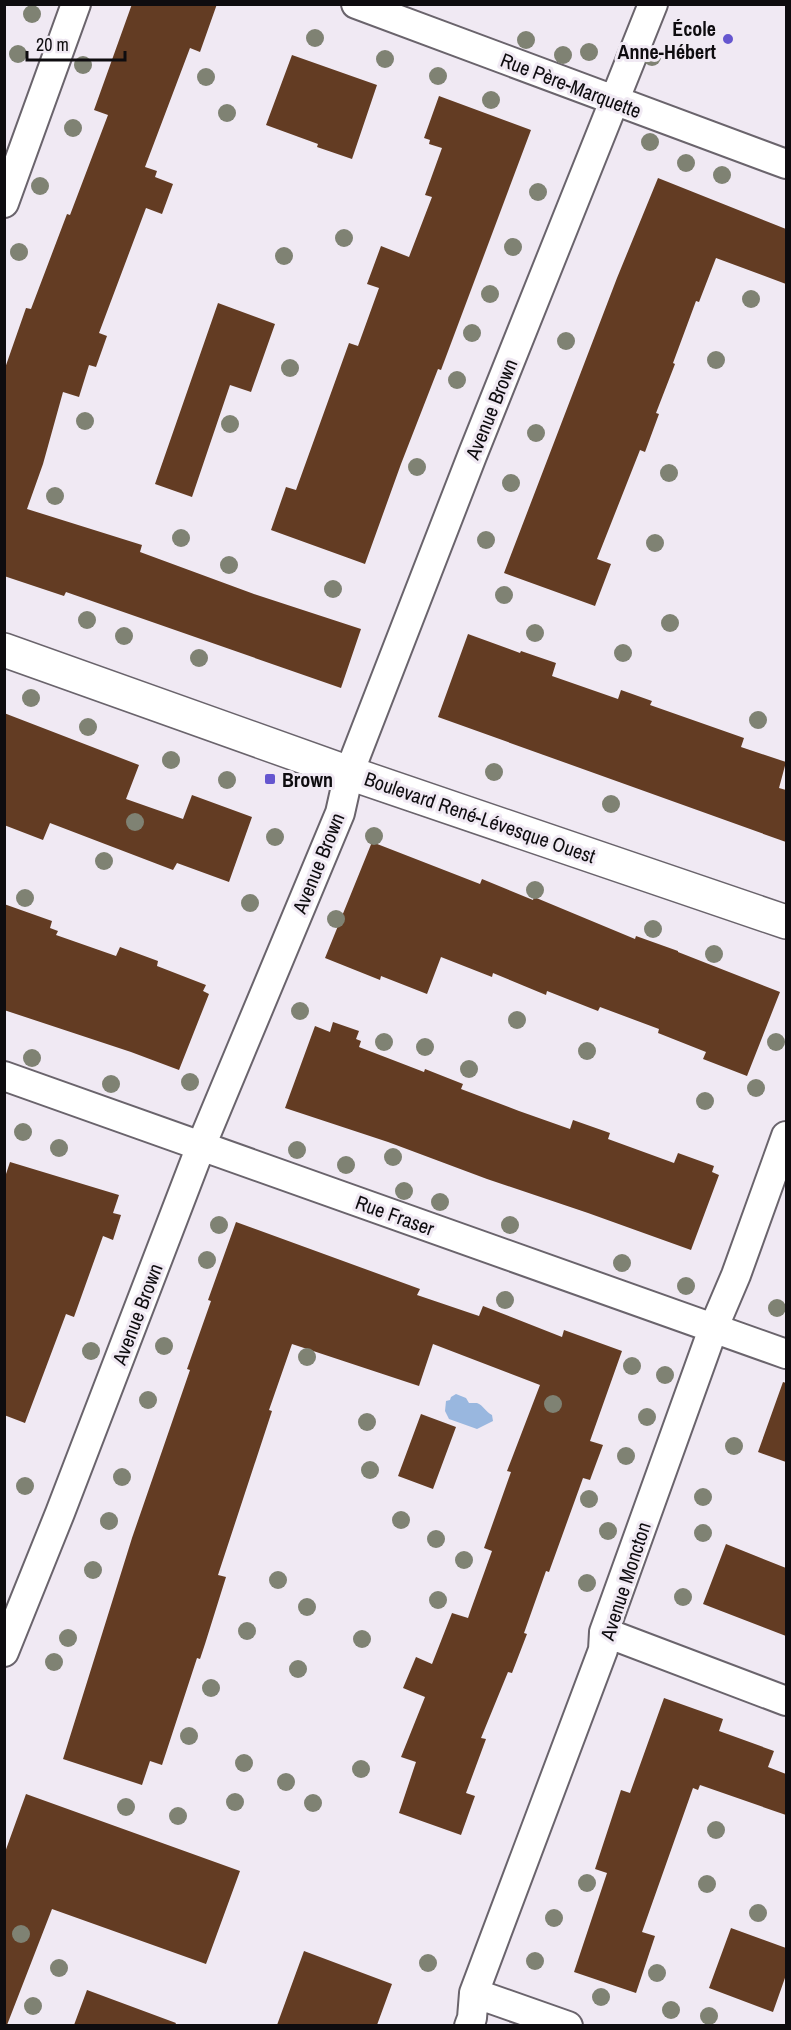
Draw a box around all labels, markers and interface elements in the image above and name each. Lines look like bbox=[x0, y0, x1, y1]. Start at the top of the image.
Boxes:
place label: École Anne-Hébert bbox=[618, 15, 717, 65]
scale bar bbox=[27, 24, 124, 62]
text: 20 m bbox=[36, 32, 69, 57]
marker: École Anne-Hébert bbox=[721, 32, 735, 46]
street label: Rue Père-Marquette bbox=[497, 46, 645, 124]
street label: Avenue Brown bbox=[458, 355, 523, 464]
street label: Boulevard René-Lévesque Ouest bbox=[361, 765, 599, 869]
place label: Brown bbox=[282, 766, 333, 793]
marker: Brown bbox=[263, 772, 277, 786]
street label: Avenue Brown bbox=[285, 809, 350, 918]
street label: Rue Fraser bbox=[352, 1188, 439, 1242]
street label: Avenue Brown bbox=[105, 1259, 169, 1369]
street label: Avenue Moncton bbox=[593, 1518, 657, 1645]

